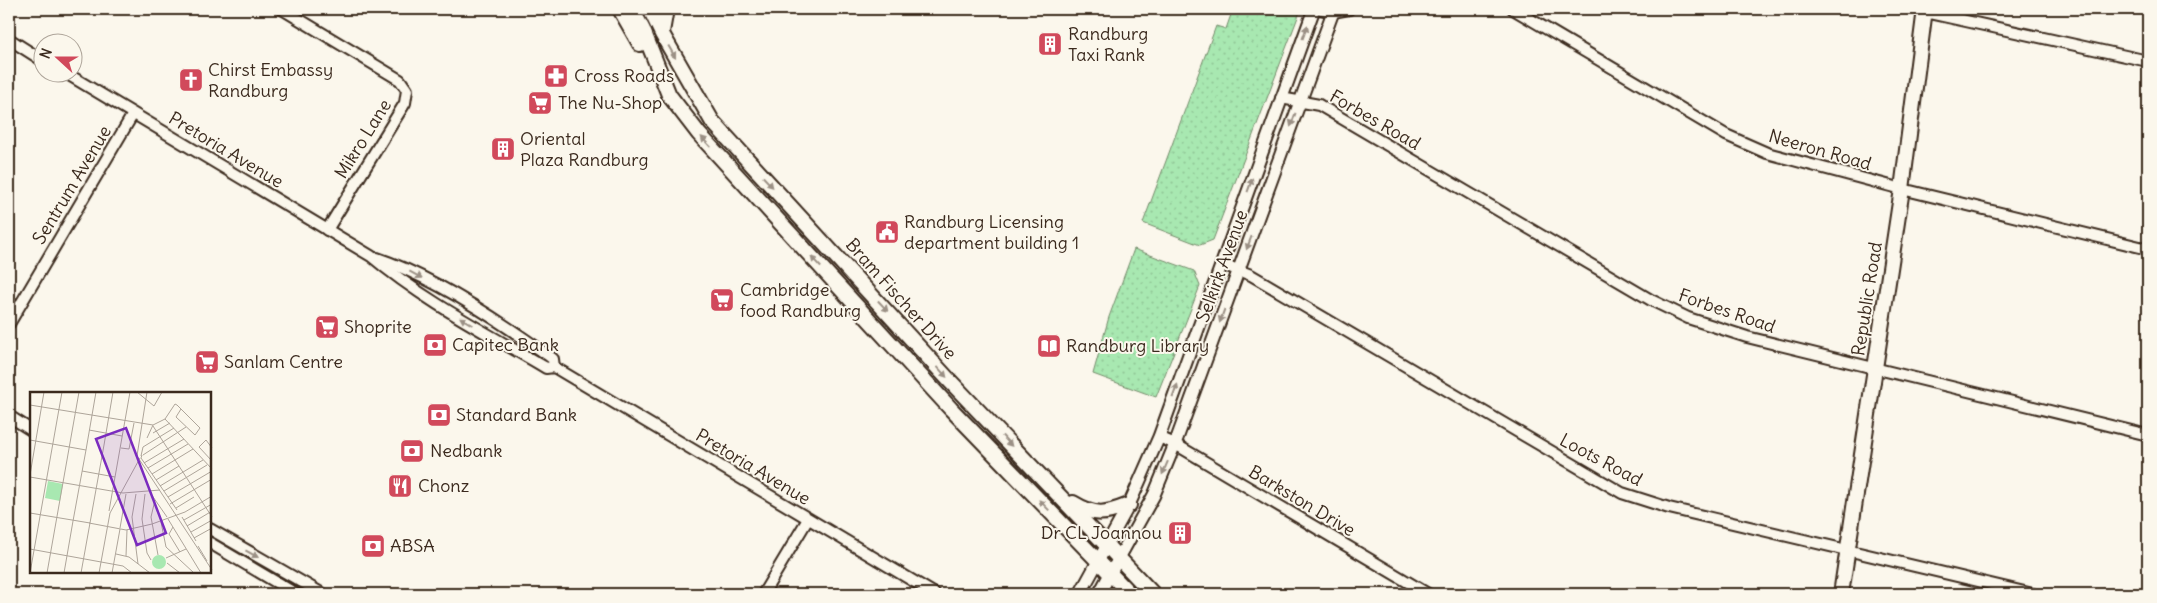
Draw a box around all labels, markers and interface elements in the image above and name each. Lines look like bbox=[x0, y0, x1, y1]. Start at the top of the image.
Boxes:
place label: Randburg Taxi Rank bbox=[1068, 22, 1148, 66]
one-way arrow bbox=[1301, 24, 1309, 39]
building icon: Randburg Taxi Rank bbox=[1037, 31, 1063, 57]
north arrow bbox=[32, 32, 82, 82]
text: N bbox=[36, 46, 56, 61]
one-way arrow bbox=[668, 46, 677, 59]
place label: Chirst Embassy Randburg bbox=[208, 58, 333, 102]
pharmacy icon: Cross Roads bbox=[543, 63, 569, 89]
place label: Cross Roads bbox=[574, 64, 674, 87]
church icon: Chirst Embassy Randburg bbox=[178, 67, 204, 93]
street label: Forbes Road bbox=[1326, 84, 1425, 155]
supermarket icon: The Nu-Shop bbox=[527, 90, 553, 116]
place label: The Nu-Shop bbox=[558, 91, 662, 114]
street label: Mikro Lane bbox=[329, 95, 396, 183]
street label: Pretoria Avenue bbox=[165, 106, 288, 193]
one-way arrow bbox=[1289, 113, 1297, 128]
street label: Sentrum Avenue bbox=[27, 121, 116, 248]
street label: Neeron Road bbox=[1766, 124, 1875, 175]
place label: Oriental Plaza Randburg bbox=[520, 127, 648, 171]
building icon: Oriental Plaza Randburg bbox=[490, 136, 516, 162]
one-way arrow bbox=[700, 136, 712, 148]
one-way arrow bbox=[762, 176, 774, 188]
one-way arrow bbox=[1246, 177, 1254, 192]
street label: Selkirk Avenue bbox=[1191, 206, 1253, 325]
place label: Randburg Licensing department building 1 bbox=[904, 210, 1079, 254]
public building icon: Randburg Licensing department building 1 bbox=[874, 219, 900, 245]
street label: Bram Fischer Drive bbox=[841, 233, 962, 364]
one-way arrow bbox=[1245, 236, 1253, 251]
street label: Republic Road bbox=[1846, 240, 1887, 358]
one-way arrow bbox=[810, 256, 822, 268]
one-way arrow bbox=[409, 271, 423, 279]
place label: Cambridge food Randburg bbox=[740, 278, 861, 322]
street label: Forbes Road bbox=[1676, 283, 1779, 338]
supermarket icon: Cambridge food Randburg bbox=[709, 287, 735, 313]
one-way arrow bbox=[877, 300, 889, 312]
one-way arrow bbox=[1218, 309, 1226, 324]
supermarket icon: Shoprite bbox=[314, 314, 340, 340]
place label: Shoprite bbox=[344, 315, 412, 338]
one-way arrow bbox=[459, 316, 473, 325]
bank icon: Capitec Bank bbox=[422, 332, 448, 358]
place label: Capitec Bank bbox=[452, 333, 559, 356]
library icon: Randburg Library bbox=[1036, 333, 1062, 359]
place label: Randburg Library bbox=[1066, 334, 1209, 357]
supermarket icon: Sanlam Centre bbox=[194, 349, 220, 375]
place label: Sanlam Centre bbox=[224, 350, 343, 373]
one-way arrow bbox=[937, 366, 948, 379]
one-way arrow bbox=[1172, 383, 1179, 398]
inset map bbox=[30, 392, 211, 573]
bank icon: Standard Bank bbox=[426, 402, 452, 428]
place label: Standard Bank bbox=[456, 403, 577, 426]
street label: Pretoria Avenue bbox=[692, 423, 815, 510]
street label: Loots Road bbox=[1556, 428, 1647, 491]
one-way arrow bbox=[1001, 435, 1013, 447]
bank icon: Nedbank bbox=[399, 438, 425, 464]
place label: Nedbank bbox=[430, 439, 502, 462]
street label: Barkston Drive bbox=[1245, 460, 1360, 541]
one-way arrow bbox=[1161, 461, 1169, 476]
restaurant icon: Chonz bbox=[387, 473, 413, 499]
place label: Chonz bbox=[418, 474, 470, 497]
one-way arrow bbox=[1038, 499, 1050, 511]
building icon: Dr CL Joannou bbox=[1167, 520, 1193, 546]
place label: Dr CL Joannou bbox=[1041, 521, 1162, 544]
bank icon: ABSA bbox=[360, 533, 386, 559]
place label: ABSA bbox=[390, 534, 435, 557]
one-way arrow bbox=[246, 549, 259, 558]

